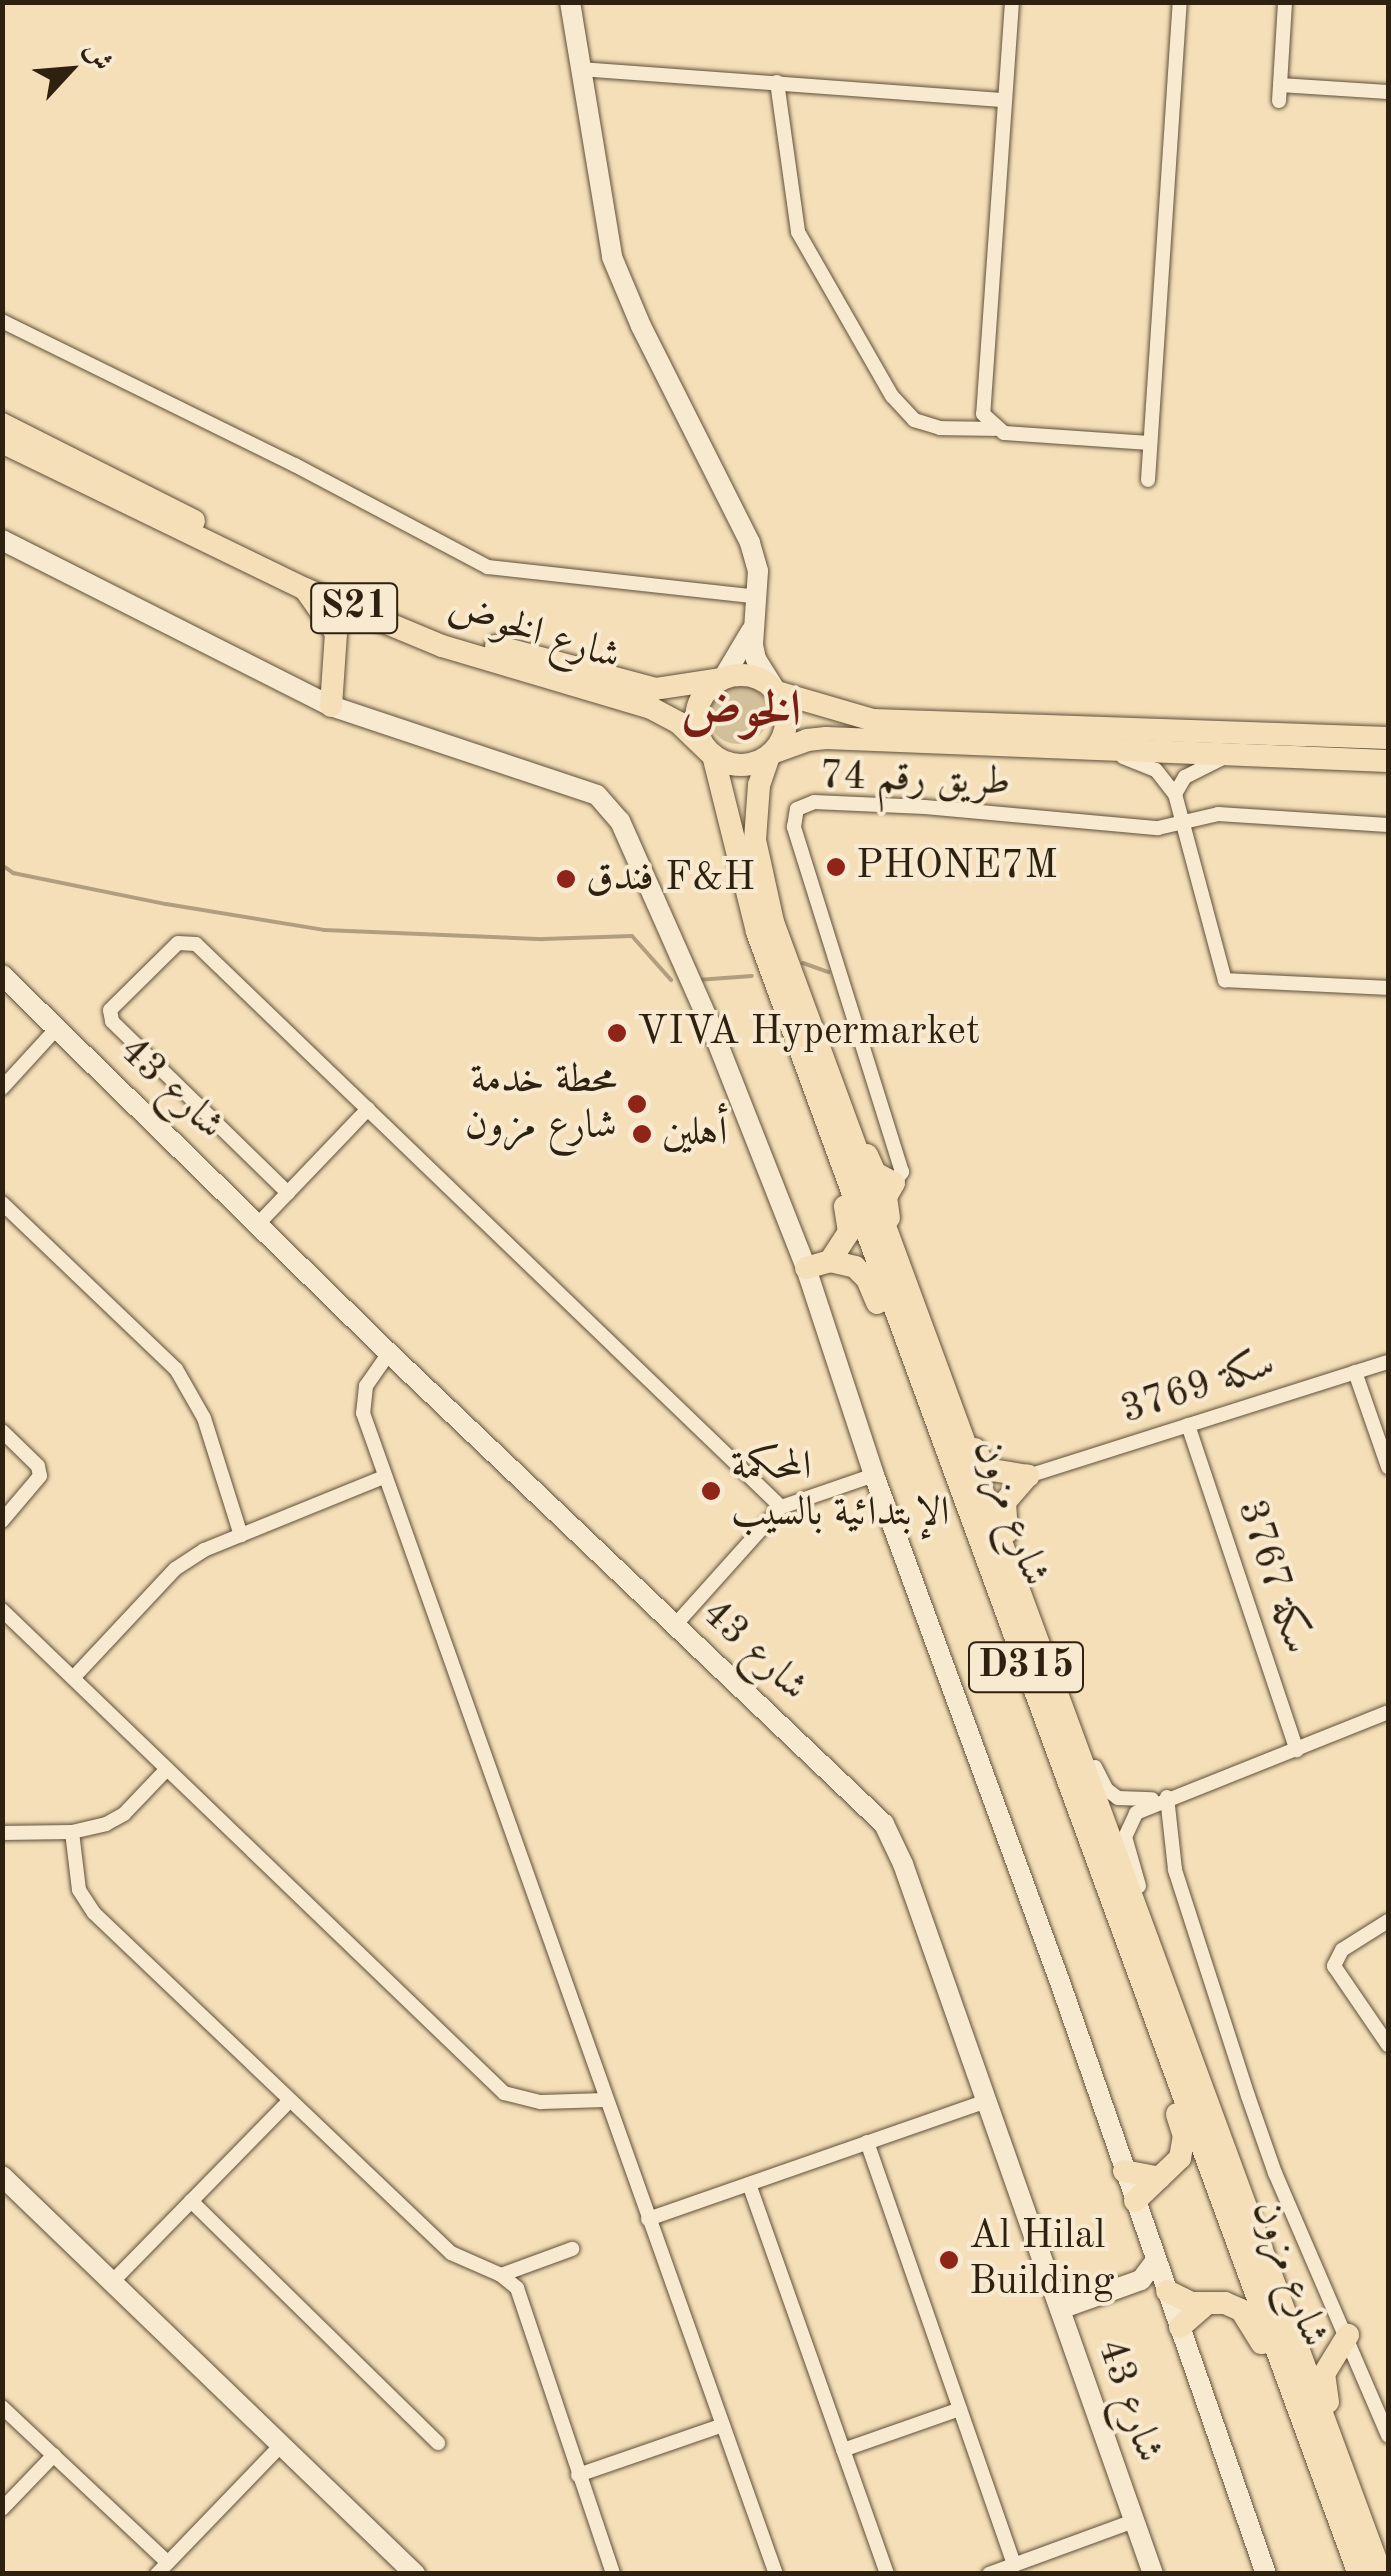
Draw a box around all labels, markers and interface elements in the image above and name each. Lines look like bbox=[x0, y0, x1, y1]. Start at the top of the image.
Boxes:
north arrow bbox=[20, 20, 120, 120]
text: ش bbox=[78, 38, 116, 75]
road number: S21 bbox=[309, 575, 399, 641]
street label: شارع الخوض bbox=[442, 584, 626, 682]
district label: الخوض bbox=[681, 683, 801, 743]
street label: طريق رقم 74 bbox=[819, 753, 1011, 807]
place label: PHONE7M bbox=[856, 843, 1058, 891]
place label: فندق F&H bbox=[586, 855, 755, 903]
marker: PHONE7M bbox=[825, 856, 847, 878]
marker: فندق F&H bbox=[555, 868, 577, 890]
place label: VIVA Hypermarket bbox=[637, 1009, 980, 1057]
marker: VIVA Hypermarket bbox=[606, 1022, 628, 1044]
street label: شارع 43 bbox=[109, 1028, 233, 1150]
place label: محطة خدمة شارع مزون bbox=[465, 1057, 617, 1151]
marker: محطة خدمة شارع مزون bbox=[626, 1093, 648, 1115]
place label: أهلين bbox=[662, 1110, 728, 1158]
marker: أهلين bbox=[631, 1123, 653, 1145]
street label: سكة 3769 bbox=[1115, 1341, 1281, 1435]
street label: شارع مزون bbox=[961, 1433, 1059, 1593]
place label: المحكمة الإبتدائية بالسيب bbox=[731, 1444, 950, 1538]
marker: المحكمة الإبتدائية بالسيب bbox=[700, 1480, 722, 1502]
street label: سكة 3767 bbox=[1226, 1494, 1320, 1660]
street label: شارع 43 bbox=[691, 1590, 817, 1712]
road number: D315 bbox=[966, 1634, 1086, 1700]
street label: شارع مزون bbox=[1240, 2194, 1338, 2354]
place label: Al Hilal Building bbox=[969, 2213, 1114, 2307]
marker: Al Hilal Building bbox=[938, 2249, 960, 2271]
street label: شارع 43 bbox=[1086, 2333, 1172, 2469]

